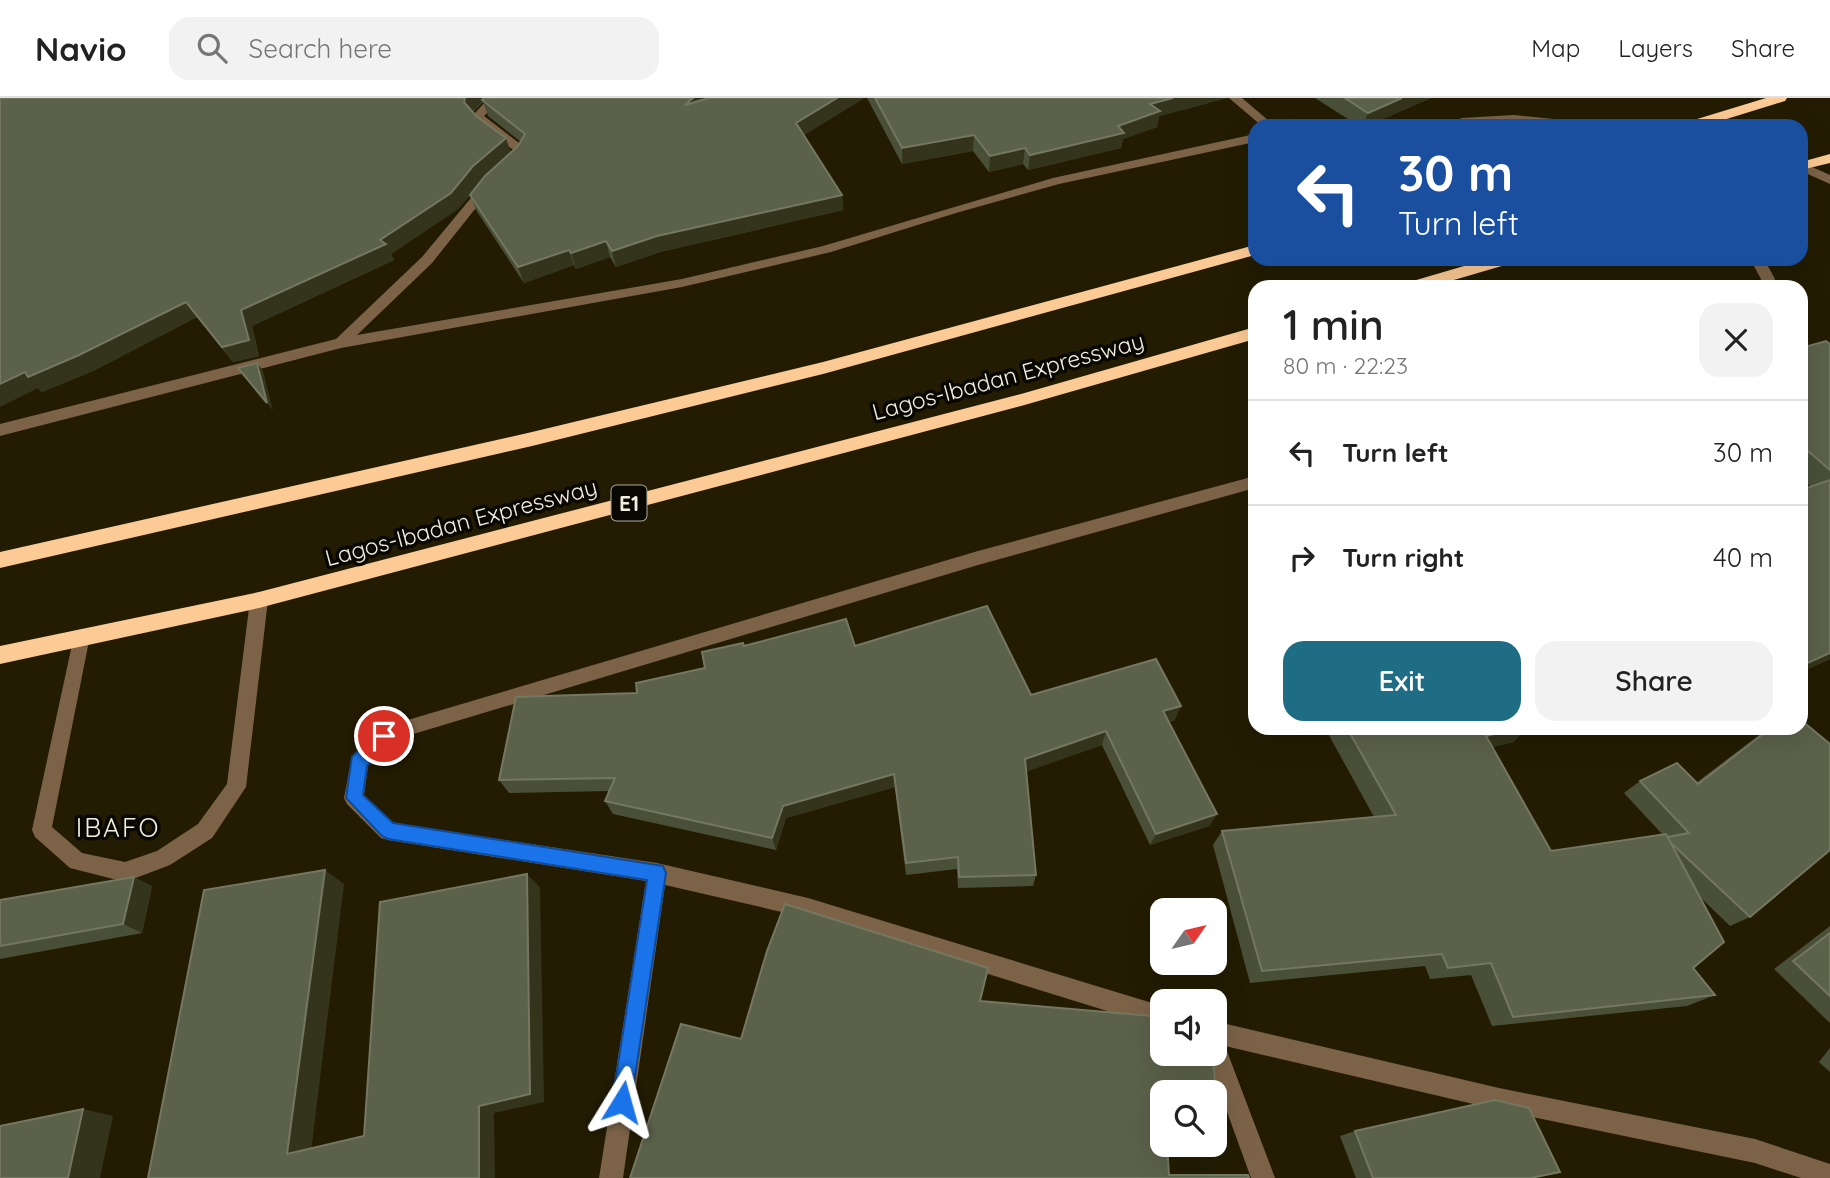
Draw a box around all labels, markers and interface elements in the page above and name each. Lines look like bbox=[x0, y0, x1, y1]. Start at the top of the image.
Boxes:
search box bbox=[169, 17, 659, 80]
text: Navio bbox=[35, 28, 127, 69]
icon: search bbox=[193, 29, 231, 67]
text: Search here bbox=[249, 32, 392, 65]
text: Map bbox=[1531, 33, 1580, 63]
text: Layers bbox=[1618, 33, 1693, 63]
text: Share bbox=[1731, 33, 1795, 63]
text: 30 m bbox=[1398, 142, 1513, 203]
icon: left bbox=[1283, 147, 1374, 238]
text: Turn left bbox=[1398, 203, 1519, 243]
text: 1 min bbox=[1283, 298, 1384, 351]
button: close bbox=[1699, 303, 1773, 377]
street label: Lagos-Ibadan Expressway bbox=[869, 326, 1147, 426]
text: 80 m · 22:23 bbox=[1283, 351, 1408, 380]
icon: left bbox=[1283, 434, 1321, 472]
text: Turn left bbox=[1342, 436, 1449, 469]
text: 30 m bbox=[1713, 436, 1773, 469]
street label: Lagos-Ibadan Expressway bbox=[322, 472, 600, 572]
road number: E1 bbox=[612, 486, 646, 520]
icon: right bbox=[1283, 539, 1321, 577]
text: Turn right bbox=[1342, 541, 1464, 574]
text: 40 m bbox=[1713, 541, 1773, 574]
button: Exit bbox=[1283, 641, 1521, 721]
button: Share bbox=[1535, 641, 1773, 721]
pin bbox=[354, 706, 414, 766]
icon: arrive bbox=[365, 717, 403, 755]
district label: IBAFO bbox=[76, 811, 160, 844]
north arrow bbox=[1150, 898, 1227, 975]
map controls bbox=[1150, 898, 1227, 1157]
button: sound bbox=[1150, 989, 1227, 1066]
position arrow bbox=[585, 1065, 659, 1139]
button: search bbox=[1150, 1080, 1227, 1157]

